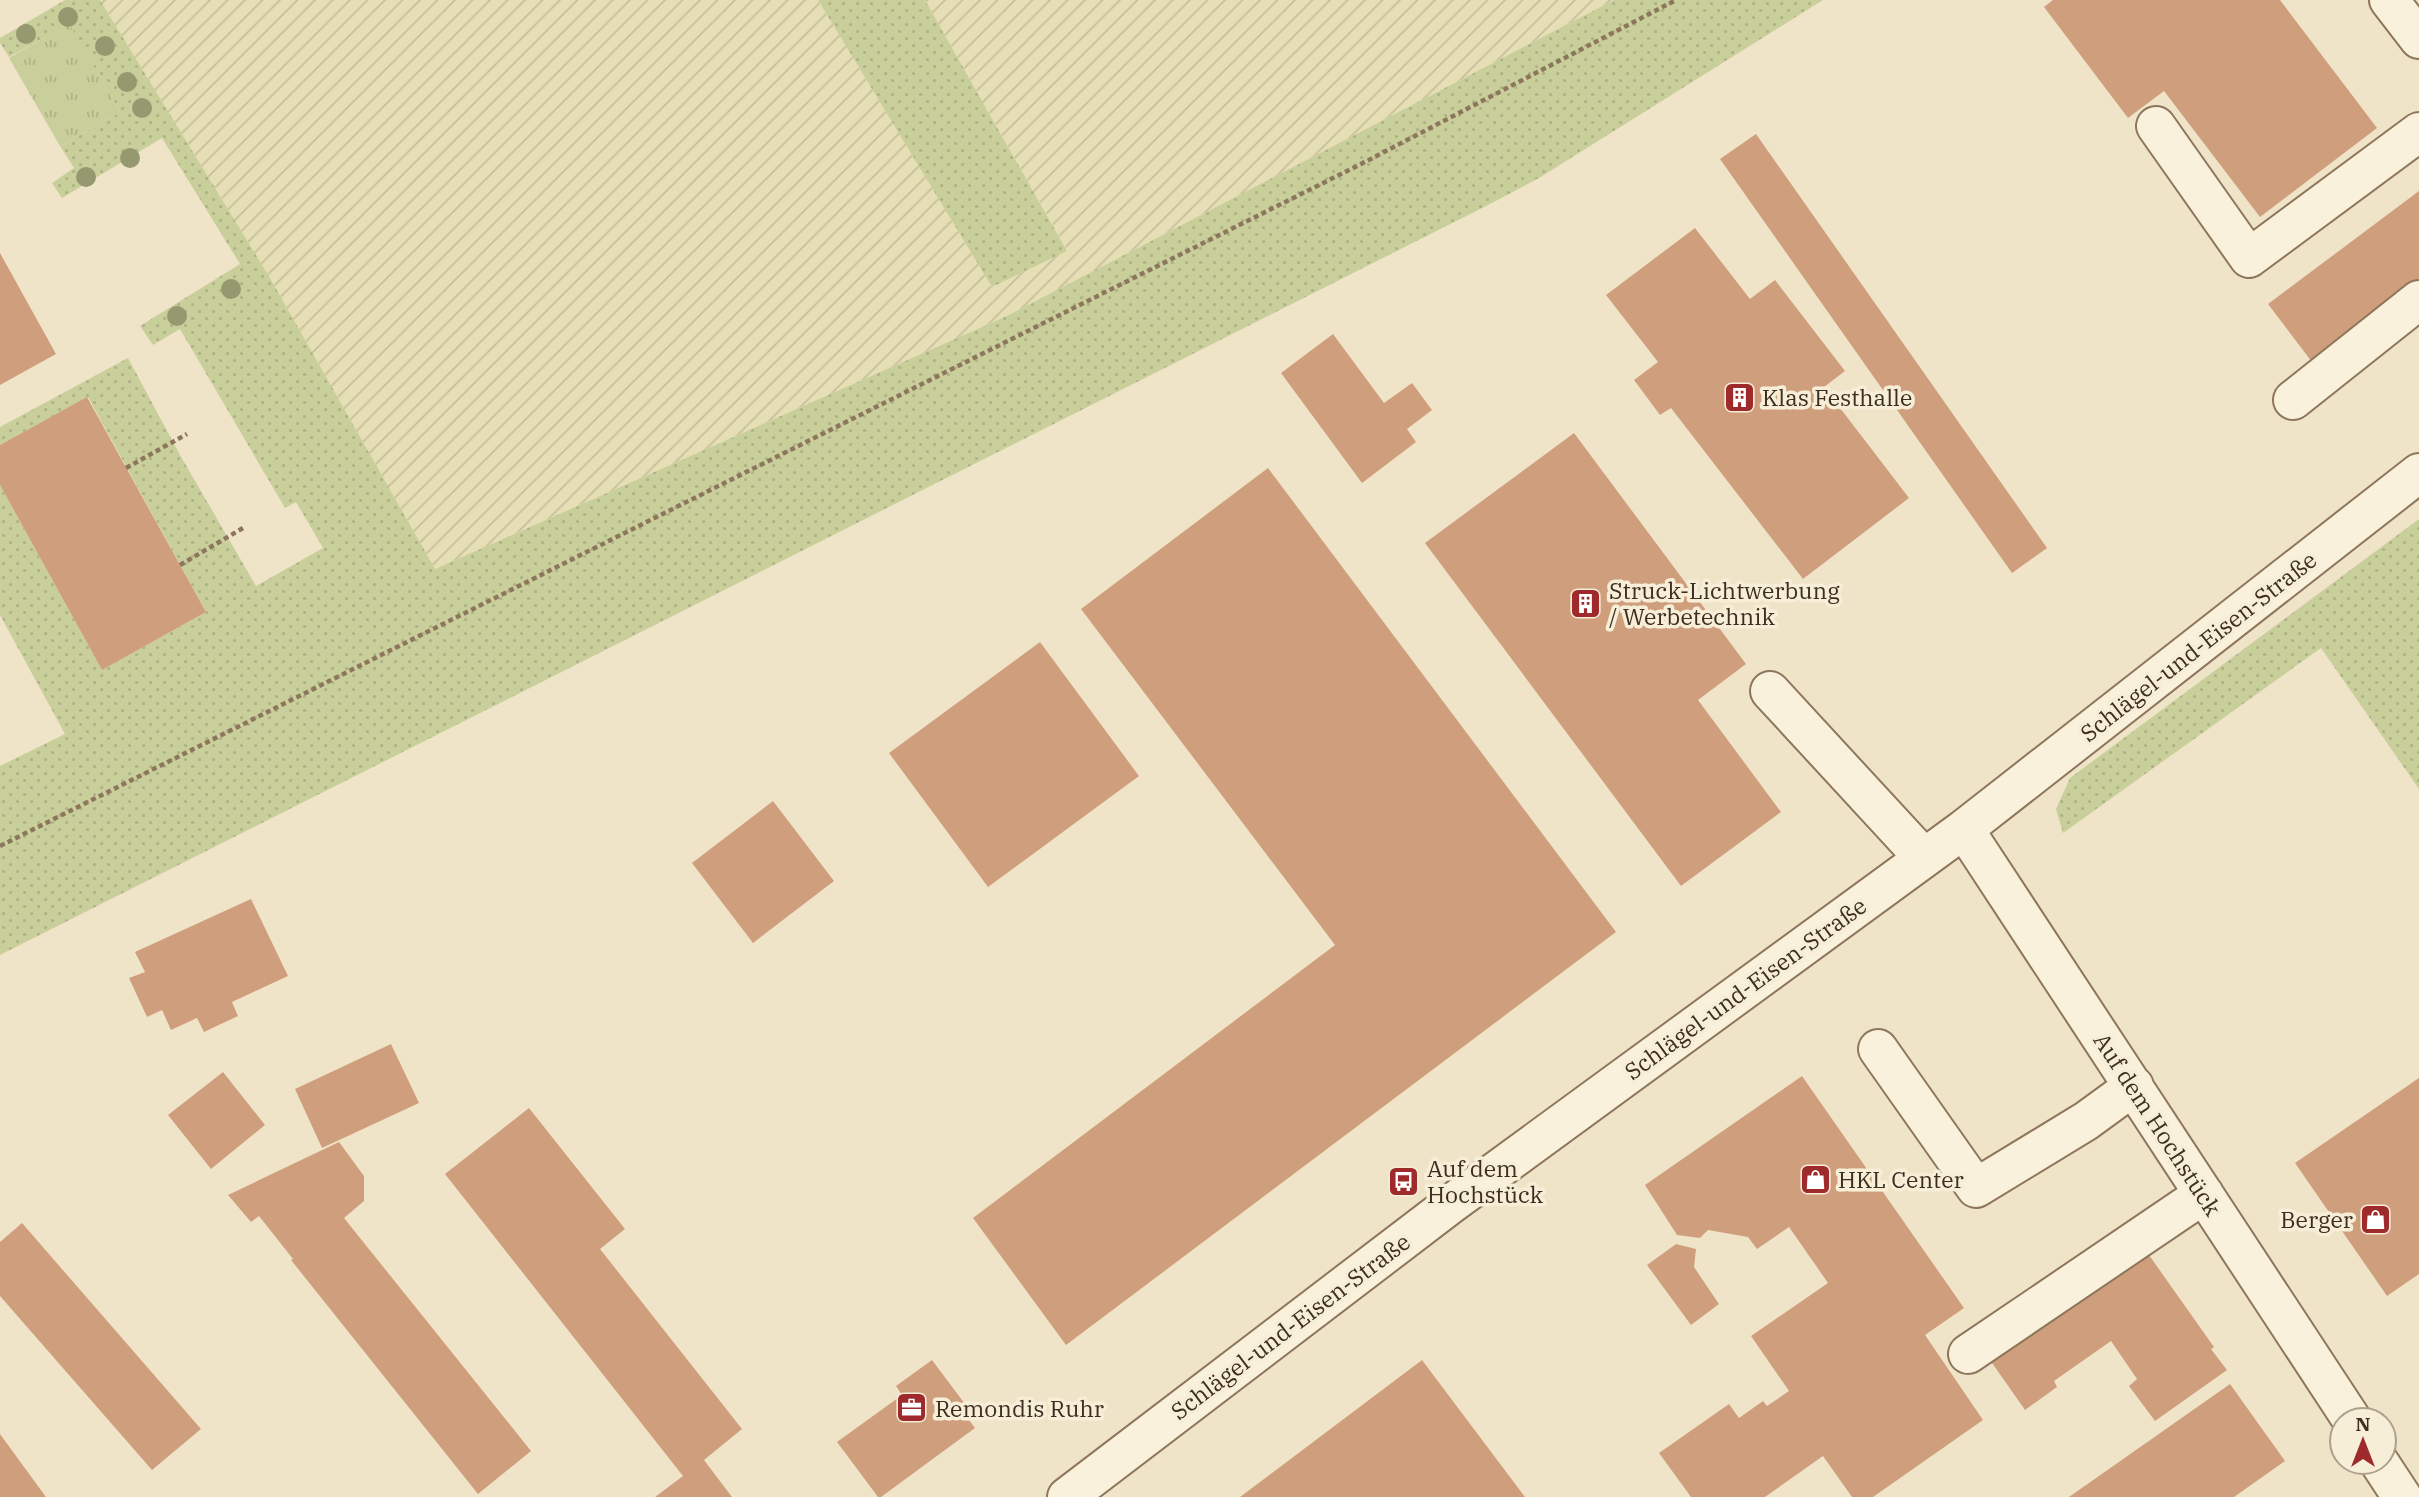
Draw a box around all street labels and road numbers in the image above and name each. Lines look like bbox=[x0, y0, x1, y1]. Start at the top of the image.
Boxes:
street label: Schlägel-und-Eisen-Straße bbox=[2074, 544, 2322, 748]
street label: Schlägel-und-Eisen-Straße bbox=[1618, 890, 1872, 1086]
street label: Auf dem Hochstück bbox=[2088, 1027, 2229, 1222]
street label: Schlägel-und-Eisen-Straße bbox=[1164, 1226, 1416, 1426]

